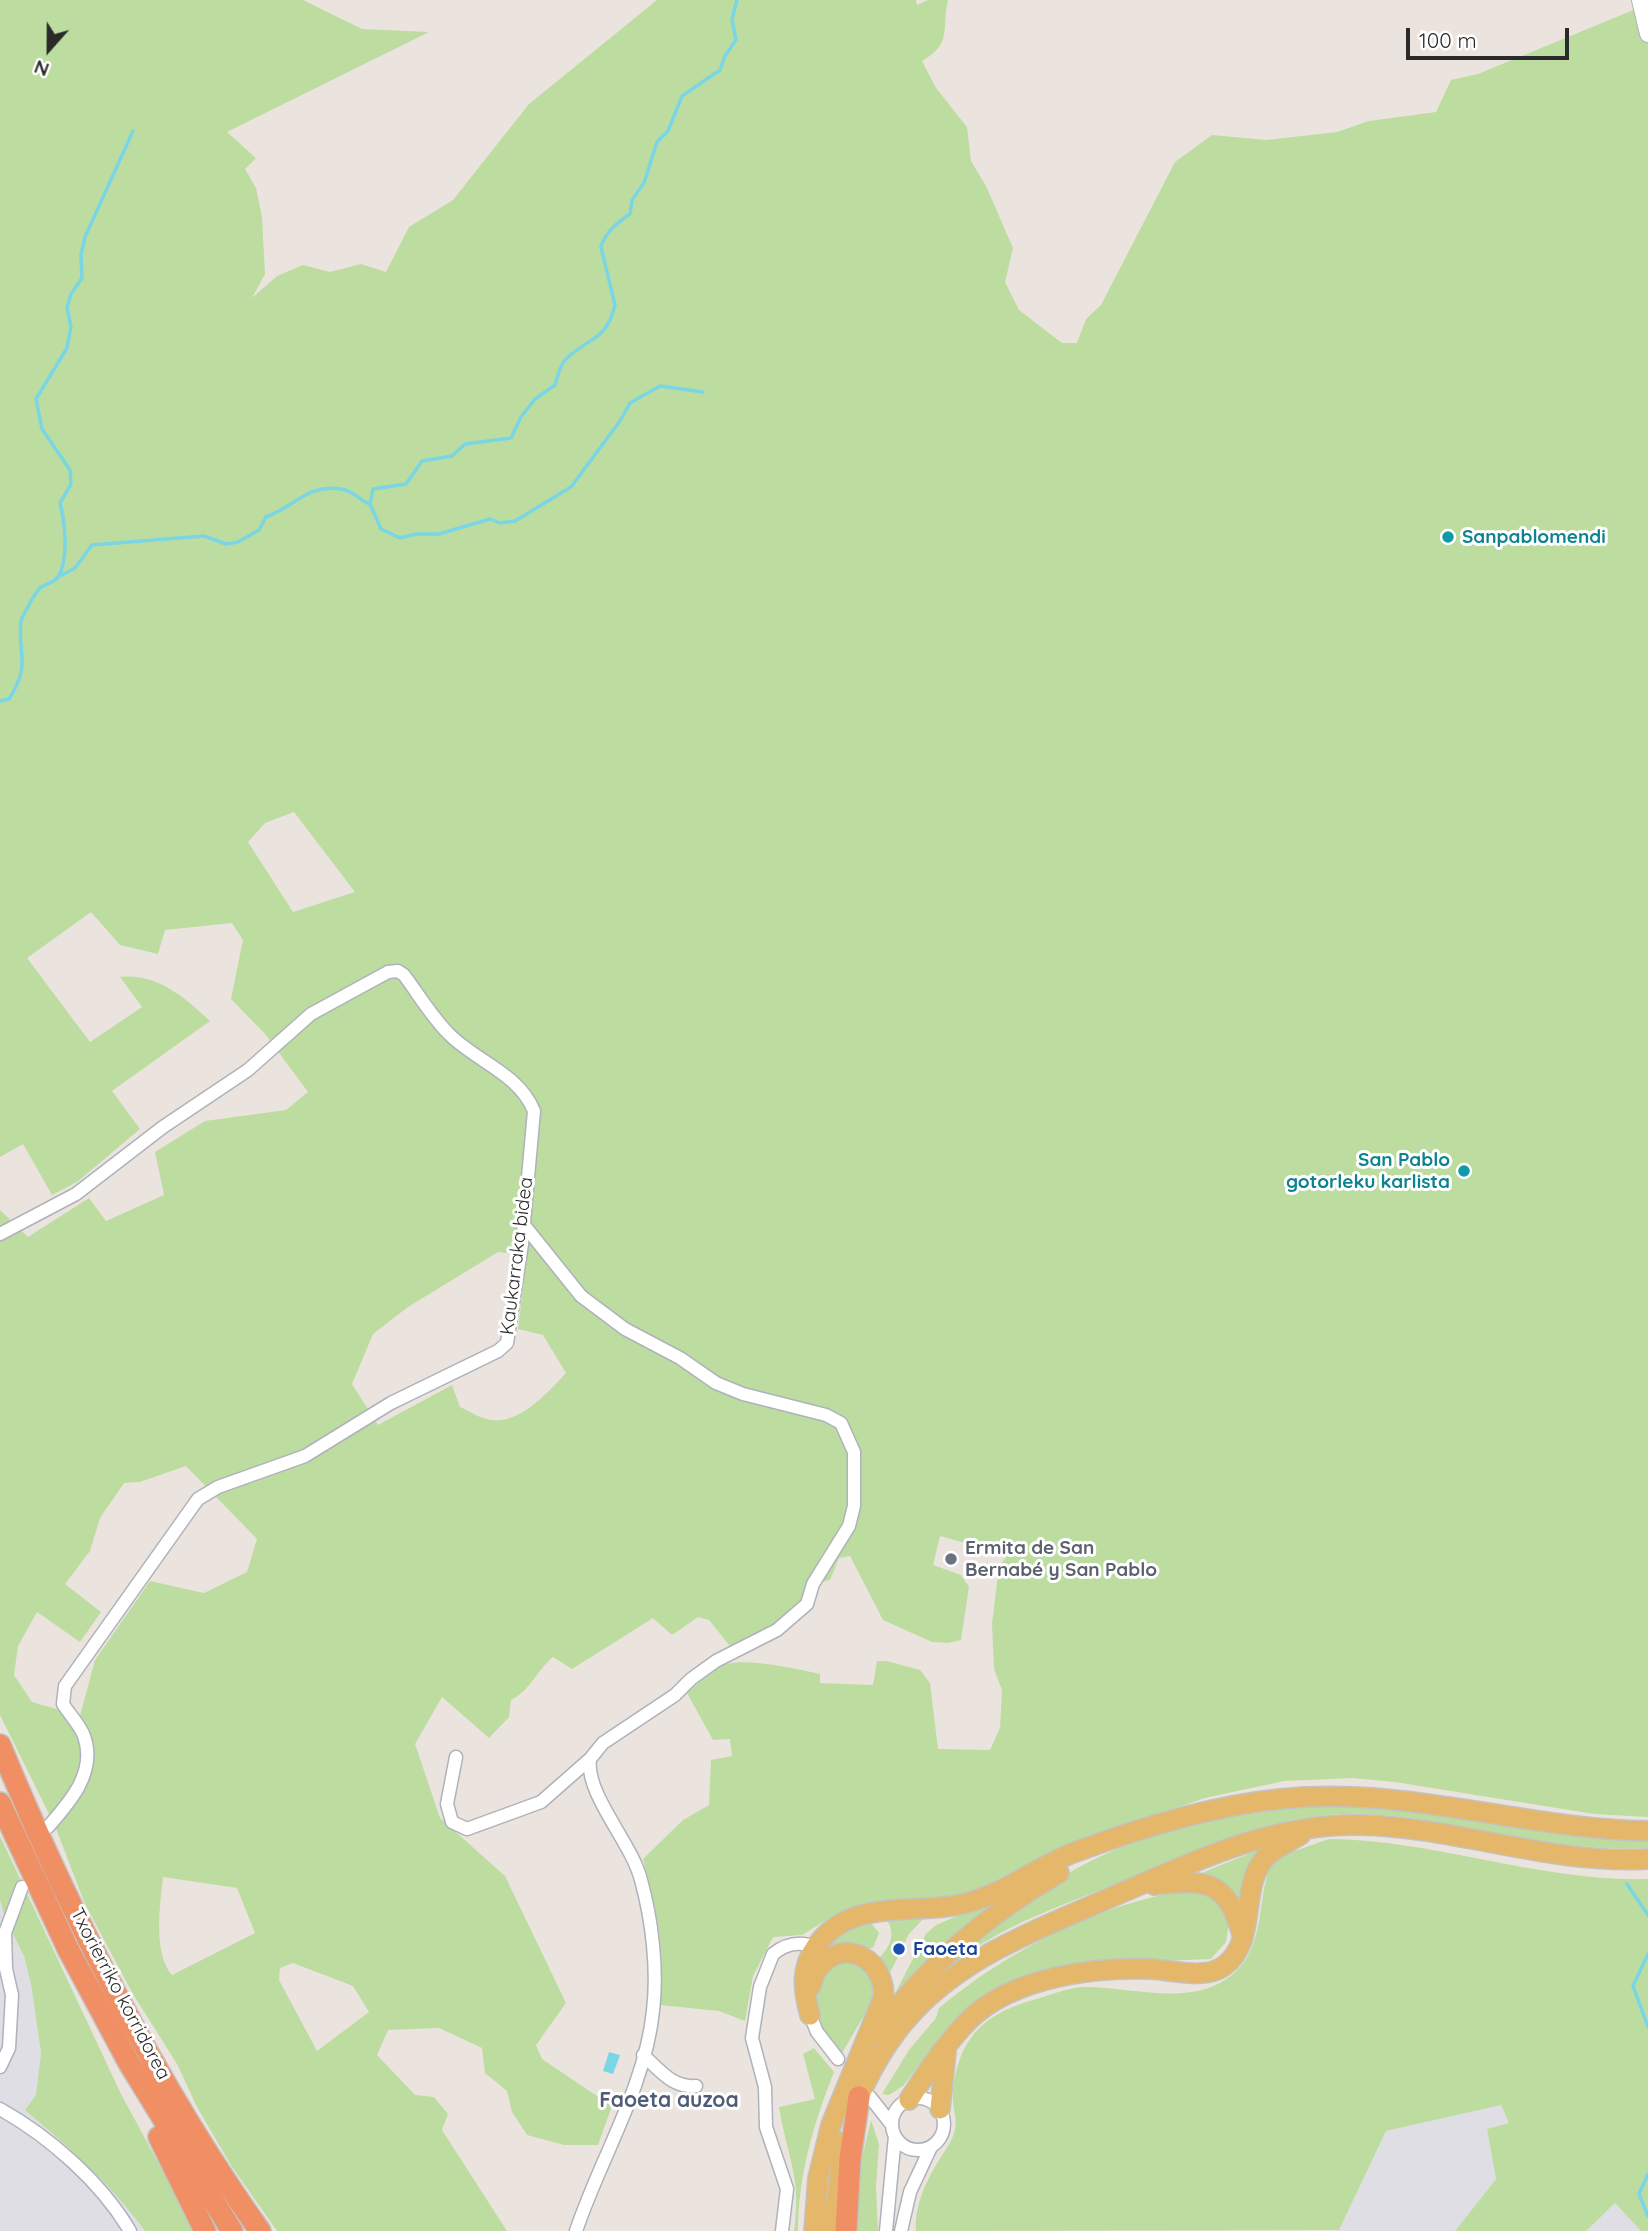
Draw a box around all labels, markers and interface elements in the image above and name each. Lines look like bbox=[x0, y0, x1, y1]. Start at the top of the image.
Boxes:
north arrow bbox=[14, 14, 84, 84]
scale bar bbox=[1410, 14, 1573, 58]
text: 100 m bbox=[1419, 27, 1477, 53]
text: N bbox=[31, 55, 52, 82]
place label: Sanpablomendi bbox=[1462, 526, 1606, 548]
marker: Sanpablomendi bbox=[1440, 529, 1456, 545]
place label: San Pablo gotorleku karlista bbox=[1286, 1149, 1450, 1193]
marker: San Pablo gotorleku karlista bbox=[1456, 1163, 1472, 1179]
street label: Kaukarraka bidea bbox=[496, 1176, 538, 1336]
place label: Ermita de San Bernabé y San Pablo bbox=[965, 1537, 1157, 1581]
marker: Ermita de San Bernabé y San Pablo bbox=[943, 1551, 959, 1567]
street label: Txorierriko korridorea bbox=[65, 1904, 175, 2084]
place label: Faoeta bbox=[913, 1938, 978, 1960]
marker: Faoeta bbox=[891, 1941, 907, 1957]
district label: Faoeta auzoa bbox=[599, 2088, 739, 2114]

